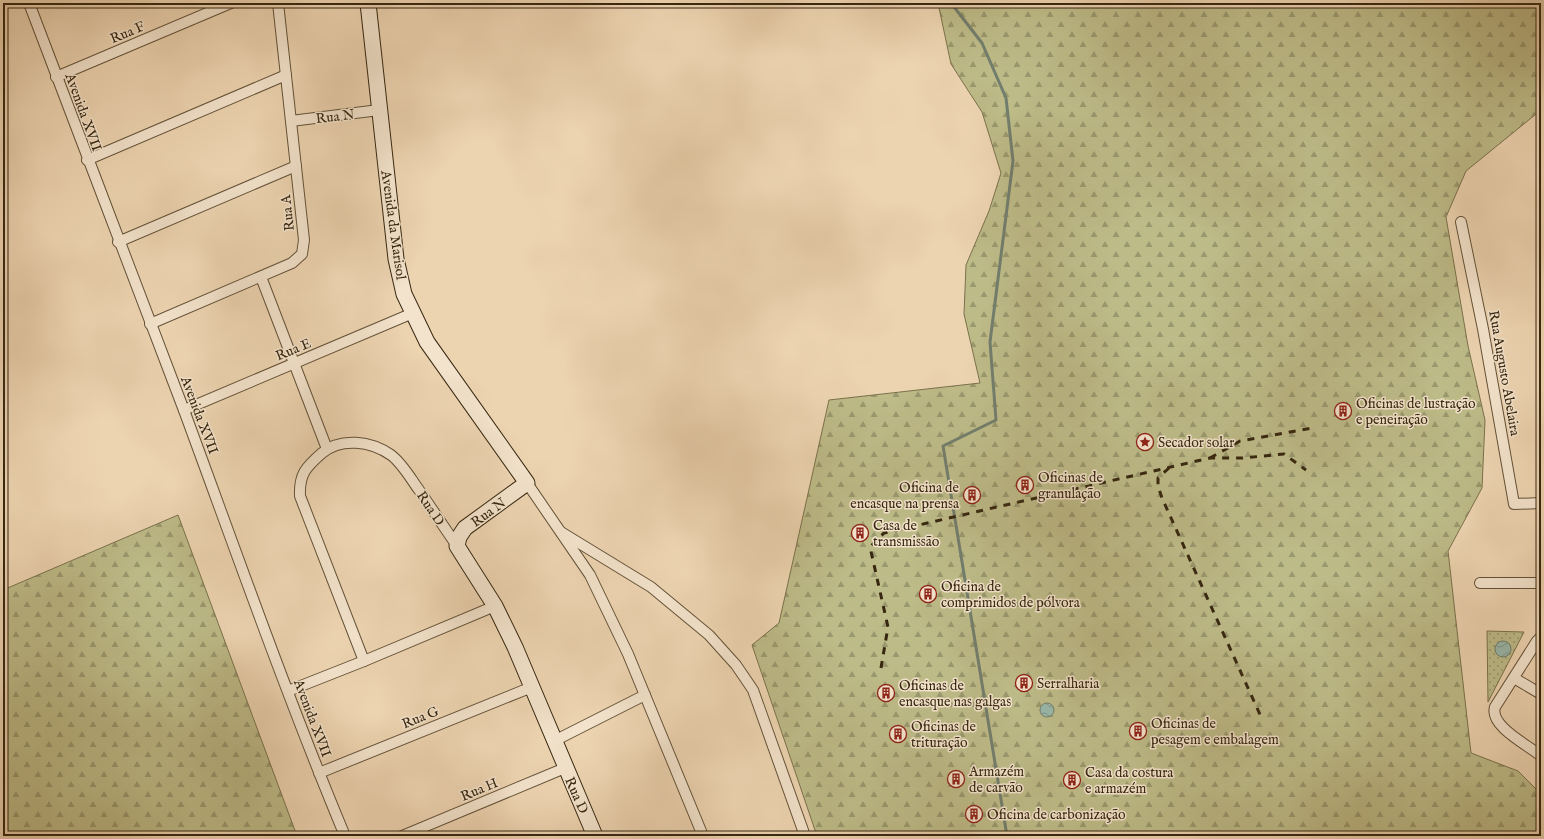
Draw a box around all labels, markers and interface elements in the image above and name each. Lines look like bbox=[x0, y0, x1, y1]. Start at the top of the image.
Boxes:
street label: Rua F bbox=[107, 18, 147, 48]
street label: Avenida XVII bbox=[60, 70, 106, 154]
street label: Rua N bbox=[315, 106, 356, 128]
street label: Avenida da Marisol bbox=[376, 168, 410, 281]
street label: Rua A bbox=[277, 193, 299, 232]
street label: Rua Augusto Abelaira bbox=[1484, 309, 1524, 438]
street label: Rua E bbox=[273, 334, 314, 365]
street label: Avenida XVII bbox=[176, 373, 222, 457]
place label: Oficinas de lustração e peneiração bbox=[1356, 395, 1476, 429]
building icon: Oficinas de lustração e peneiração bbox=[1333, 401, 1353, 421]
place icon: Secador solar bbox=[1135, 432, 1155, 452]
place label: Secador solar bbox=[1158, 434, 1234, 452]
place label: Oficinas de granulação bbox=[1038, 469, 1103, 503]
building icon: Oficinas de granulação bbox=[1015, 475, 1035, 495]
place label: Oficina de encasque na prensa bbox=[850, 479, 960, 513]
building icon: Oficina de encasque na prensa bbox=[962, 485, 982, 505]
street label: Rua D bbox=[412, 488, 448, 529]
street label: Rua N bbox=[467, 494, 510, 532]
place label: Casa de transmissão bbox=[873, 517, 940, 551]
building icon: Casa de transmissão bbox=[850, 523, 870, 543]
place label: Oficina de comprimidos de pólvora bbox=[941, 578, 1081, 612]
building icon: Oficina de comprimidos de pólvora bbox=[918, 584, 938, 604]
building icon: Serralharia bbox=[1014, 673, 1034, 693]
place label: Serralharia bbox=[1037, 675, 1100, 693]
street label: Avenida XVII bbox=[289, 676, 335, 760]
place label: Oficinas de encasque nas galgas bbox=[899, 677, 1011, 711]
building icon: Oficinas de encasque nas galgas bbox=[876, 683, 896, 703]
street label: Rua G bbox=[399, 702, 442, 733]
place label: Oficinas de pesagem e embalagem bbox=[1151, 715, 1279, 749]
place label: Oficinas de trituração bbox=[911, 718, 976, 752]
building icon: Oficinas de pesagem e embalagem bbox=[1128, 721, 1148, 741]
building icon: Oficinas de trituração bbox=[888, 724, 908, 744]
place label: Armazém de carvão bbox=[968, 763, 1024, 797]
place label: Casa da costura e armazém bbox=[1085, 764, 1174, 798]
building icon: Armazém de carvão bbox=[946, 769, 966, 789]
building icon: Casa da costura e armazém bbox=[1062, 770, 1082, 790]
street label: Rua H bbox=[458, 774, 501, 806]
street label: Rua D bbox=[560, 774, 592, 817]
building icon: Oficina de carbonização bbox=[964, 804, 984, 824]
place label: Oficina de carbonização bbox=[987, 806, 1126, 824]

